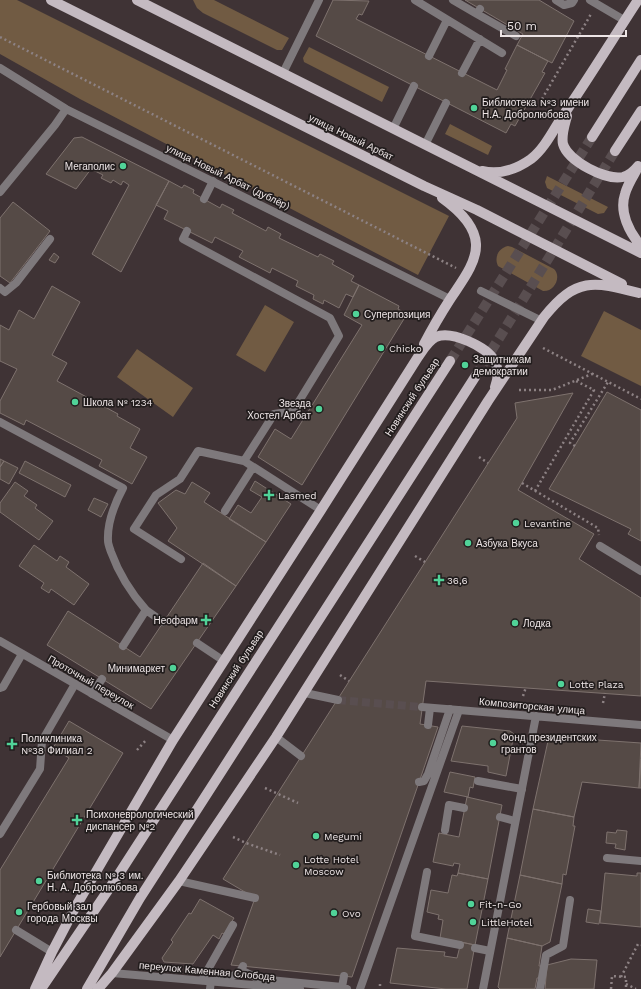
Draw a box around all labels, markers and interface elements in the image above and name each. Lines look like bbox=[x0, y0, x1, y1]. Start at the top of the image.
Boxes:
scale bar bbox=[501, 12, 626, 38]
text: 50 m bbox=[507, 19, 537, 33]
place label: Библиотека №3 имени Н.А. Добролюбова bbox=[482, 97, 589, 120]
marker: Библиотека №3 имени Н.А. Добролюбова bbox=[469, 103, 479, 113]
street label: улица Новый Арбат bbox=[307, 112, 396, 162]
street label: улица Новый Арбат (дублёр) bbox=[164, 142, 292, 212]
place label: Мегаполис bbox=[65, 161, 115, 172]
marker: Мегаполис bbox=[118, 161, 128, 171]
marker: Суперпозиция bbox=[351, 309, 361, 319]
place label: Суперпозиция bbox=[364, 309, 431, 320]
marker: Chicko bbox=[376, 343, 386, 353]
place label: Chicko bbox=[389, 343, 422, 354]
place label: Защитникам демократии bbox=[473, 354, 531, 377]
street label: Новинский бульвар bbox=[383, 356, 442, 438]
marker: Защитникам демократии bbox=[460, 360, 470, 370]
marker: Школа № 1234 bbox=[70, 397, 80, 407]
place label: Школа № 1234 bbox=[83, 397, 153, 408]
place label: Звезда Хостел Арбат bbox=[247, 398, 311, 421]
marker: Звезда Хостел Арбат bbox=[314, 404, 324, 414]
marker: Lasmed bbox=[263, 489, 275, 501]
place label: Lasmed bbox=[278, 490, 316, 501]
marker: Levantine bbox=[511, 518, 521, 528]
place label: Levantine bbox=[524, 518, 571, 529]
marker: Азбука Вкуса bbox=[463, 538, 473, 548]
place label: Азбука Вкуса bbox=[476, 538, 538, 549]
marker: 36,6 bbox=[434, 575, 444, 585]
place label: 36,6 bbox=[447, 575, 468, 586]
place label: Неофарм bbox=[153, 615, 198, 626]
marker: Неофарм bbox=[201, 615, 211, 625]
marker: Лодка bbox=[510, 618, 520, 628]
place label: Лодка bbox=[523, 618, 551, 629]
street label: Новинский бульвар bbox=[207, 628, 266, 710]
street label: Проточный переулок bbox=[46, 653, 136, 711]
place label: Минимаркет bbox=[108, 663, 165, 674]
marker: Минимаркет bbox=[168, 663, 178, 673]
marker: Lotte Plaza bbox=[556, 679, 566, 689]
place label: Lotte Plaza bbox=[569, 679, 624, 690]
street label: Композиторская улица bbox=[479, 696, 586, 716]
place label: Фонд президентских грантов bbox=[501, 732, 597, 755]
place label: Поликлиника №38 Филиал 2 bbox=[21, 733, 93, 756]
marker: Поликлиника №38 Филиал 2 bbox=[6, 738, 18, 750]
marker: Фонд президентских грантов bbox=[488, 738, 498, 748]
place label: Психоневрологический диспансер №2 bbox=[86, 809, 194, 832]
marker: Психоневрологический диспансер №2 bbox=[71, 814, 83, 826]
marker: Megumi bbox=[311, 831, 321, 841]
place label: Megumi bbox=[324, 831, 362, 842]
place label: Lotte Hotel Moscow bbox=[304, 854, 359, 877]
marker: Lotte Hotel Moscow bbox=[291, 860, 301, 870]
place label: Библиотека № 3 им. Н. А. Добролюбова bbox=[47, 870, 144, 893]
marker: Библиотека № 3 им. Н. А. Добролюбова bbox=[34, 876, 44, 886]
marker: Fit-n-Go bbox=[466, 899, 476, 909]
place label: Fit-n-Go bbox=[479, 899, 521, 910]
place label: Гербовый зал города Москвы bbox=[27, 901, 98, 924]
marker: Гербовый зал города Москвы bbox=[14, 907, 24, 917]
marker: Ovo bbox=[329, 908, 339, 918]
place label: Ovo bbox=[342, 908, 361, 919]
marker: LittleHotel bbox=[468, 917, 478, 927]
place label: LittleHotel bbox=[481, 917, 532, 928]
street label: переулок Каменная Слобода bbox=[139, 960, 276, 982]

